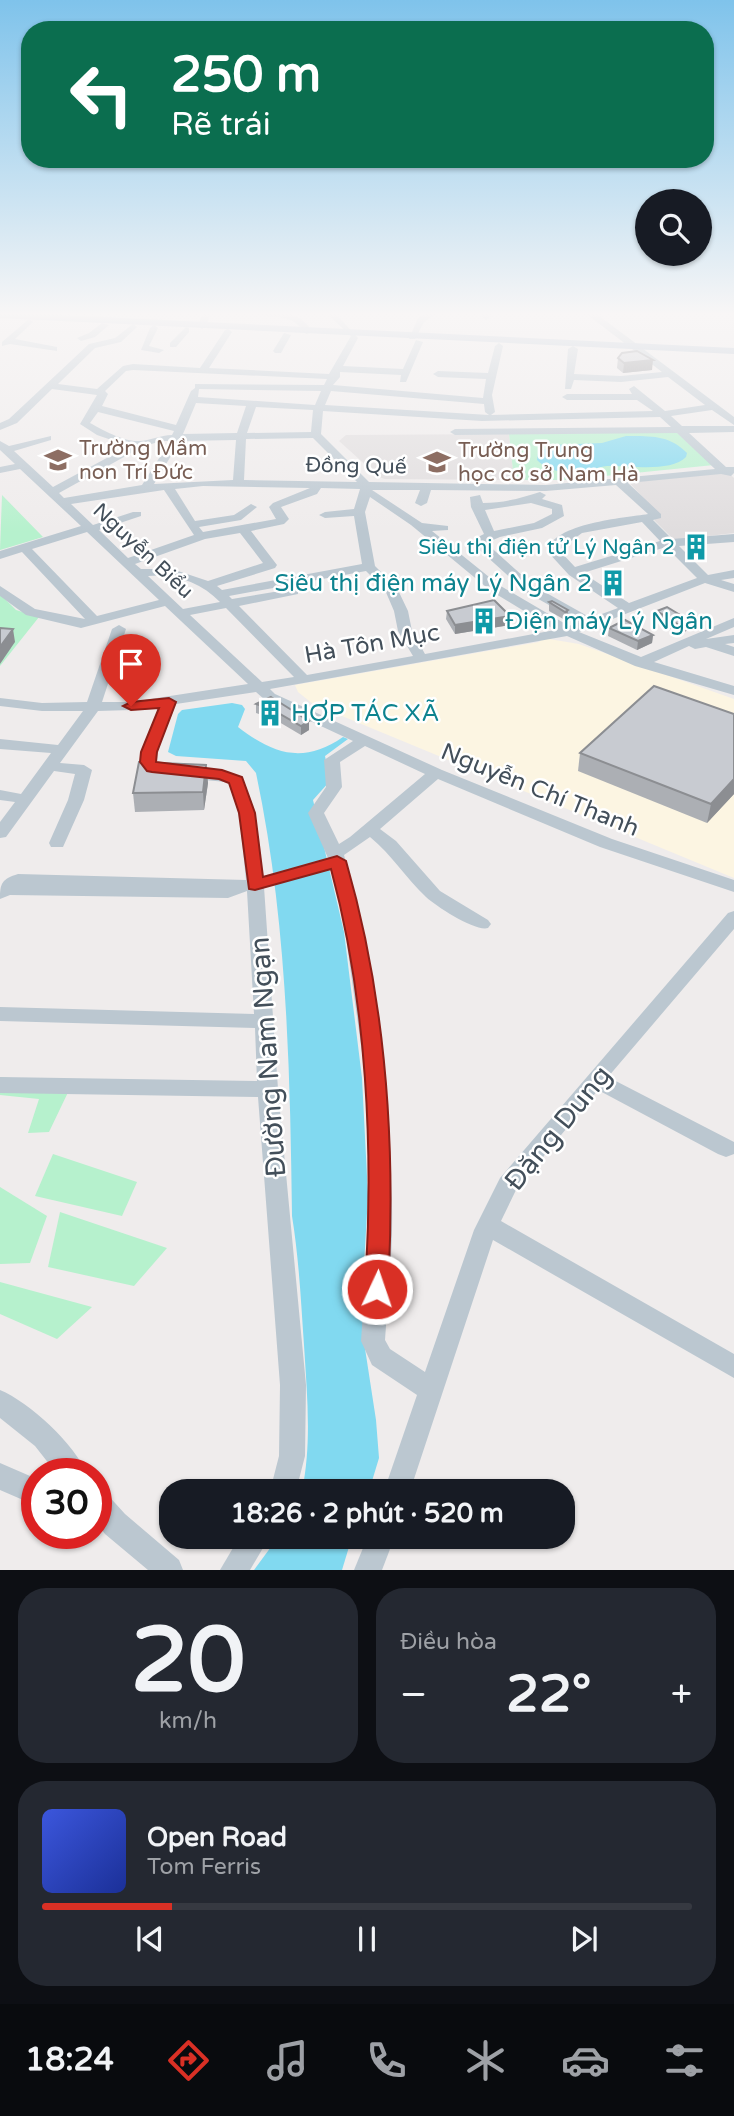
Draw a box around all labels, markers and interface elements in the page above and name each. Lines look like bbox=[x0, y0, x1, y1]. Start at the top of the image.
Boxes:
text: 250 m bbox=[171, 46, 321, 105]
icon: left bbox=[56, 49, 147, 140]
text: Rẽ trái bbox=[171, 106, 271, 144]
map controls bbox=[635, 189, 712, 266]
button: search bbox=[635, 189, 712, 266]
place label: Trường Mầm non Trí Đức bbox=[79, 436, 207, 485]
place label: Trường Trung học cơ sở Nam Hà bbox=[458, 438, 639, 487]
school or university icon: Trường Mầm non Trí Đức bbox=[43, 445, 73, 475]
school or university icon: Trường Trung học cơ sở Nam Hà bbox=[422, 447, 452, 477]
street label: Đồng Quế bbox=[305, 453, 407, 479]
street label: Nguyễn Biểu bbox=[88, 498, 198, 604]
building icon: Siêu thị điện tử Lý Ngân 2 bbox=[681, 532, 711, 562]
place label: Siêu thị điện tử Lý Ngân 2 bbox=[418, 535, 675, 560]
building icon: Siêu thị điện máy Lý Ngân 2 bbox=[598, 568, 628, 598]
place label: Siêu thị điện máy Lý Ngân 2 bbox=[274, 569, 592, 598]
building icon: Điện máy Lý Ngân bbox=[469, 606, 499, 636]
place label: Điện máy Lý Ngân bbox=[505, 607, 713, 636]
street label: Hà Tôn Mục bbox=[302, 618, 442, 670]
pin bbox=[101, 634, 161, 706]
icon: arrive bbox=[112, 645, 150, 683]
building icon: HỢP TÁC XÃ bbox=[255, 698, 285, 728]
place label: HỢP TÁC XÃ bbox=[291, 698, 439, 728]
street label: Nguyễn Chí Thanh bbox=[437, 737, 643, 843]
street label: Đường Nam Ngạn bbox=[243, 936, 293, 1178]
street label: Đặng Dung bbox=[497, 1059, 619, 1197]
position arrow bbox=[340, 1252, 414, 1326]
speed limit sign: 30 bbox=[21, 1458, 112, 1549]
text: 18:26 · 2 phút · 520 m bbox=[230, 1498, 504, 1529]
text: 20 bbox=[131, 1606, 245, 1716]
text: Điều hòa bbox=[400, 1628, 497, 1656]
text: 22° bbox=[506, 1663, 591, 1726]
text: − bbox=[400, 1672, 427, 1718]
text: + bbox=[671, 1672, 692, 1718]
text: km/h bbox=[159, 1707, 217, 1735]
text: Open Road bbox=[147, 1822, 287, 1853]
text: Tom Ferris bbox=[147, 1853, 261, 1881]
icon: previous bbox=[131, 1920, 169, 1958]
icon: pause bbox=[348, 1920, 386, 1958]
icon: next bbox=[565, 1920, 603, 1958]
icon: directions bbox=[164, 2036, 213, 2085]
icon: music bbox=[263, 2036, 312, 2085]
icon: phone bbox=[362, 2036, 411, 2085]
icon: climate bbox=[461, 2036, 510, 2085]
icon: car bbox=[561, 2036, 610, 2085]
icon: filters bbox=[660, 2036, 709, 2085]
text: 18:24 bbox=[25, 2041, 114, 2079]

